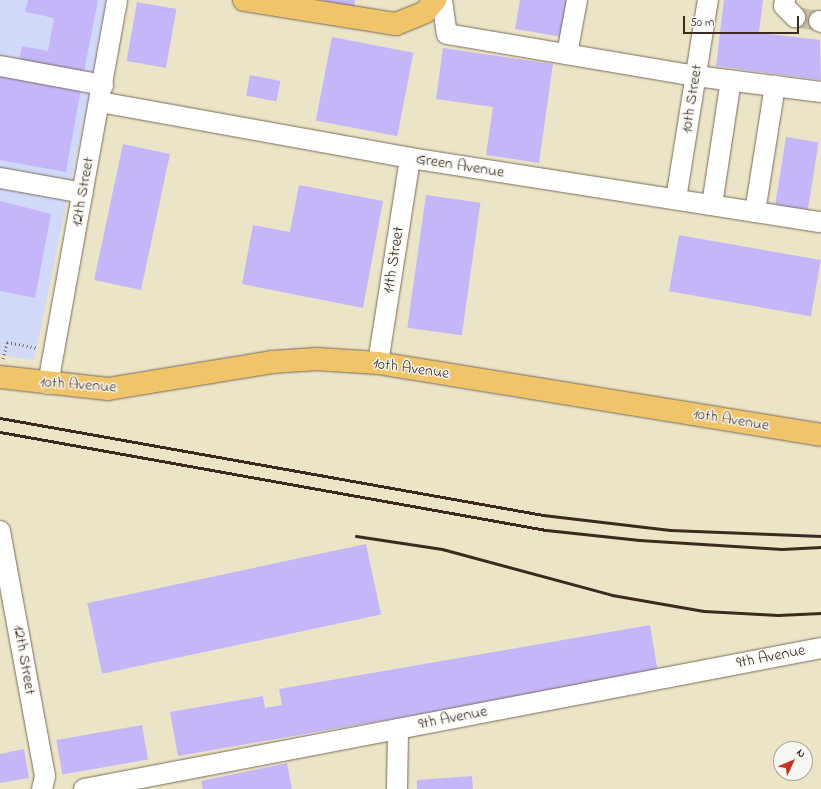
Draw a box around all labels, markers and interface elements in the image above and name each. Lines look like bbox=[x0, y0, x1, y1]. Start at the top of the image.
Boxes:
scale bar bbox=[685, 8, 801, 34]
text: 50 m bbox=[690, 14, 714, 32]
street label: 10th Street bbox=[677, 63, 707, 135]
street label: Green Avenue bbox=[415, 150, 505, 182]
street label: 12th Street bbox=[67, 156, 99, 228]
street label: 11th Street bbox=[379, 225, 409, 295]
street label: 10th Avenue bbox=[372, 354, 450, 384]
street label: 10th Avenue bbox=[39, 373, 117, 397]
street label: 10th Avenue bbox=[692, 405, 770, 435]
street label: 12th Street bbox=[8, 624, 40, 696]
street label: 9th Avenue bbox=[735, 641, 807, 673]
street label: 9th Avenue bbox=[417, 702, 489, 734]
north arrow bbox=[773, 741, 813, 781]
text: N bbox=[793, 745, 809, 762]

